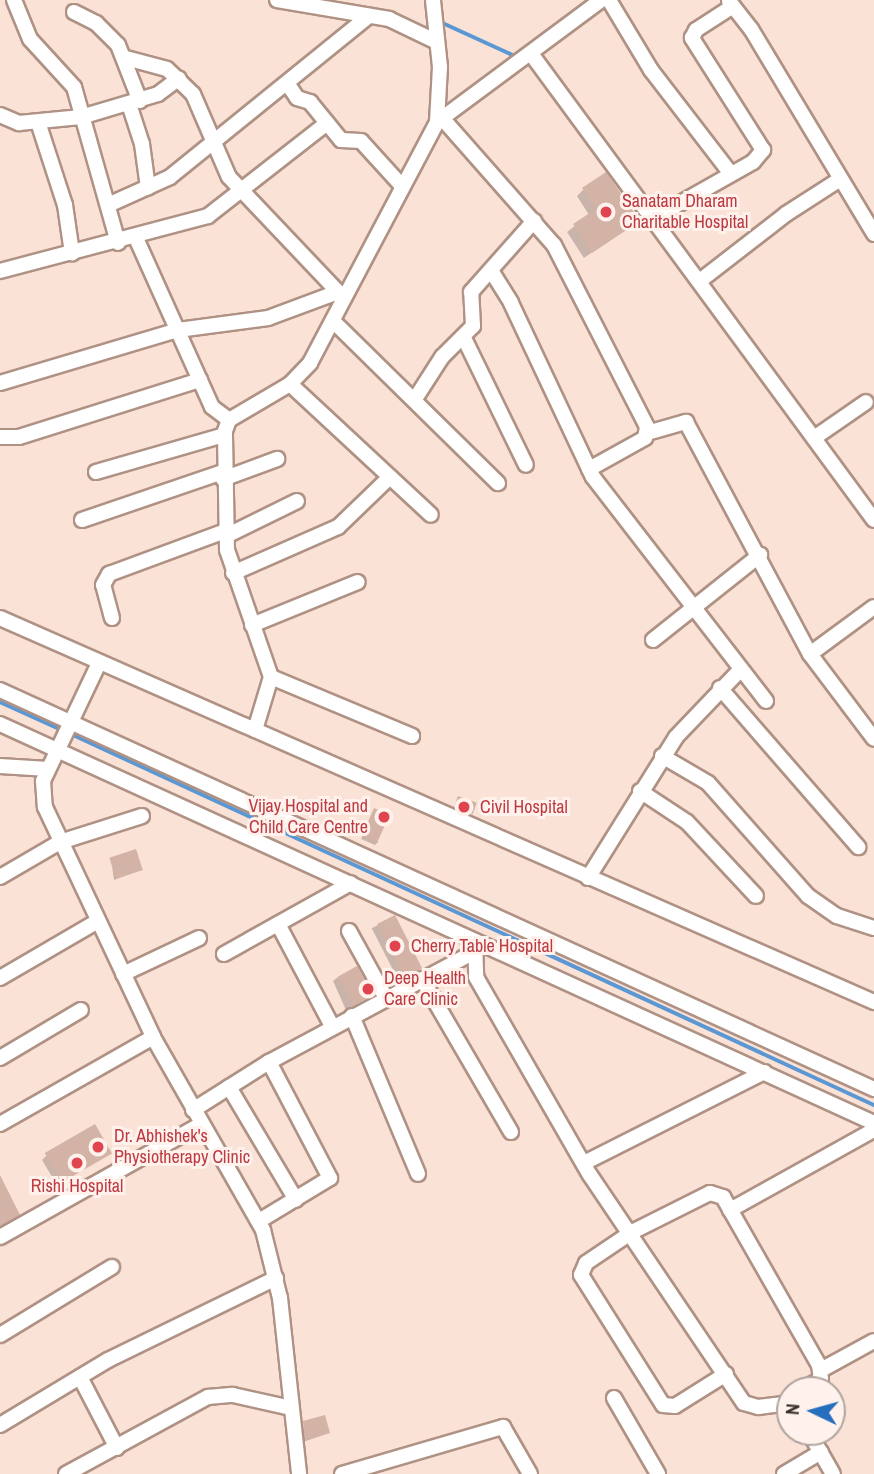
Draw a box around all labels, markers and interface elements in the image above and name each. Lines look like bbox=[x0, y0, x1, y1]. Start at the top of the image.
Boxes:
place label: Sanatam Dharam Charitable Hospital bbox=[622, 191, 748, 234]
marker: Sanatam Dharam Charitable Hospital bbox=[596, 202, 616, 222]
place label: Vijay Hospital and Child Care Centre bbox=[248, 796, 368, 838]
place label: Civil Hospital bbox=[480, 796, 568, 818]
marker: Civil Hospital bbox=[454, 797, 474, 817]
marker: Vijay Hospital and Child Care Centre bbox=[374, 807, 394, 827]
place label: Cherry Table Hospital bbox=[411, 935, 553, 957]
marker: Cherry Table Hospital bbox=[385, 936, 405, 956]
place label: Deep Health Care Clinic bbox=[384, 968, 466, 1010]
marker: Deep Health Care Clinic bbox=[358, 979, 378, 999]
place label: Dr. Abhishek's Physiotherapy Clinic bbox=[114, 1126, 250, 1168]
marker: Dr. Abhishek's Physiotherapy Clinic bbox=[88, 1137, 108, 1157]
marker: Rishi Hospital bbox=[67, 1153, 87, 1173]
place label: Rishi Hospital bbox=[31, 1175, 123, 1197]
north arrow bbox=[776, 1376, 846, 1446]
text: N bbox=[779, 1403, 806, 1416]

